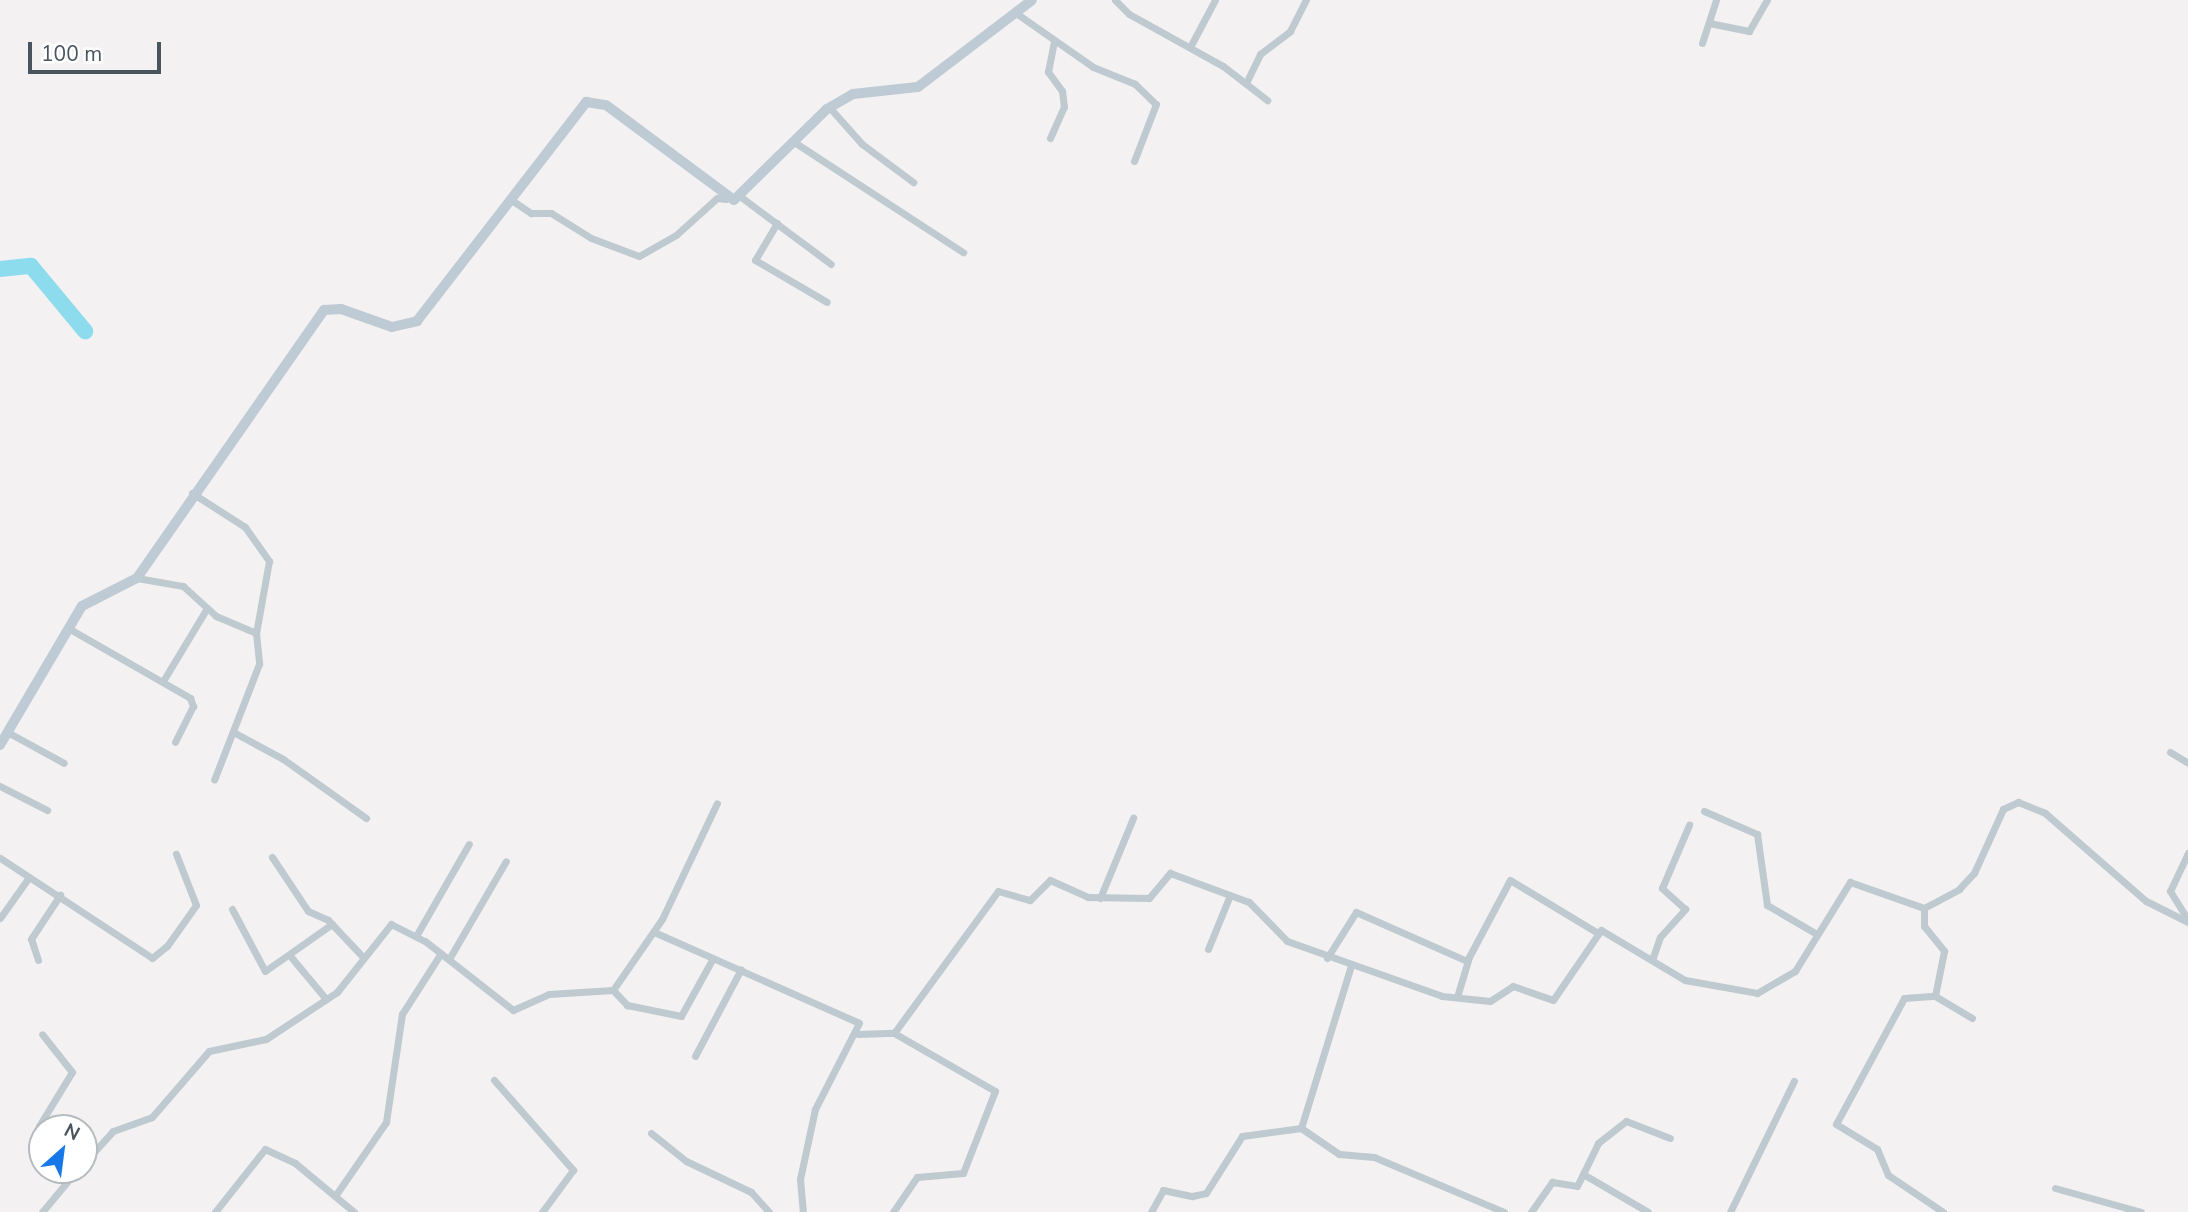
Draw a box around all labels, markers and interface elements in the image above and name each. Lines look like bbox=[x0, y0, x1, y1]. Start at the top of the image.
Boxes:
scale bar bbox=[32, 28, 164, 72]
text: 100 m bbox=[41, 40, 102, 68]
north arrow bbox=[28, 1114, 98, 1184]
text: N bbox=[60, 1117, 84, 1147]

